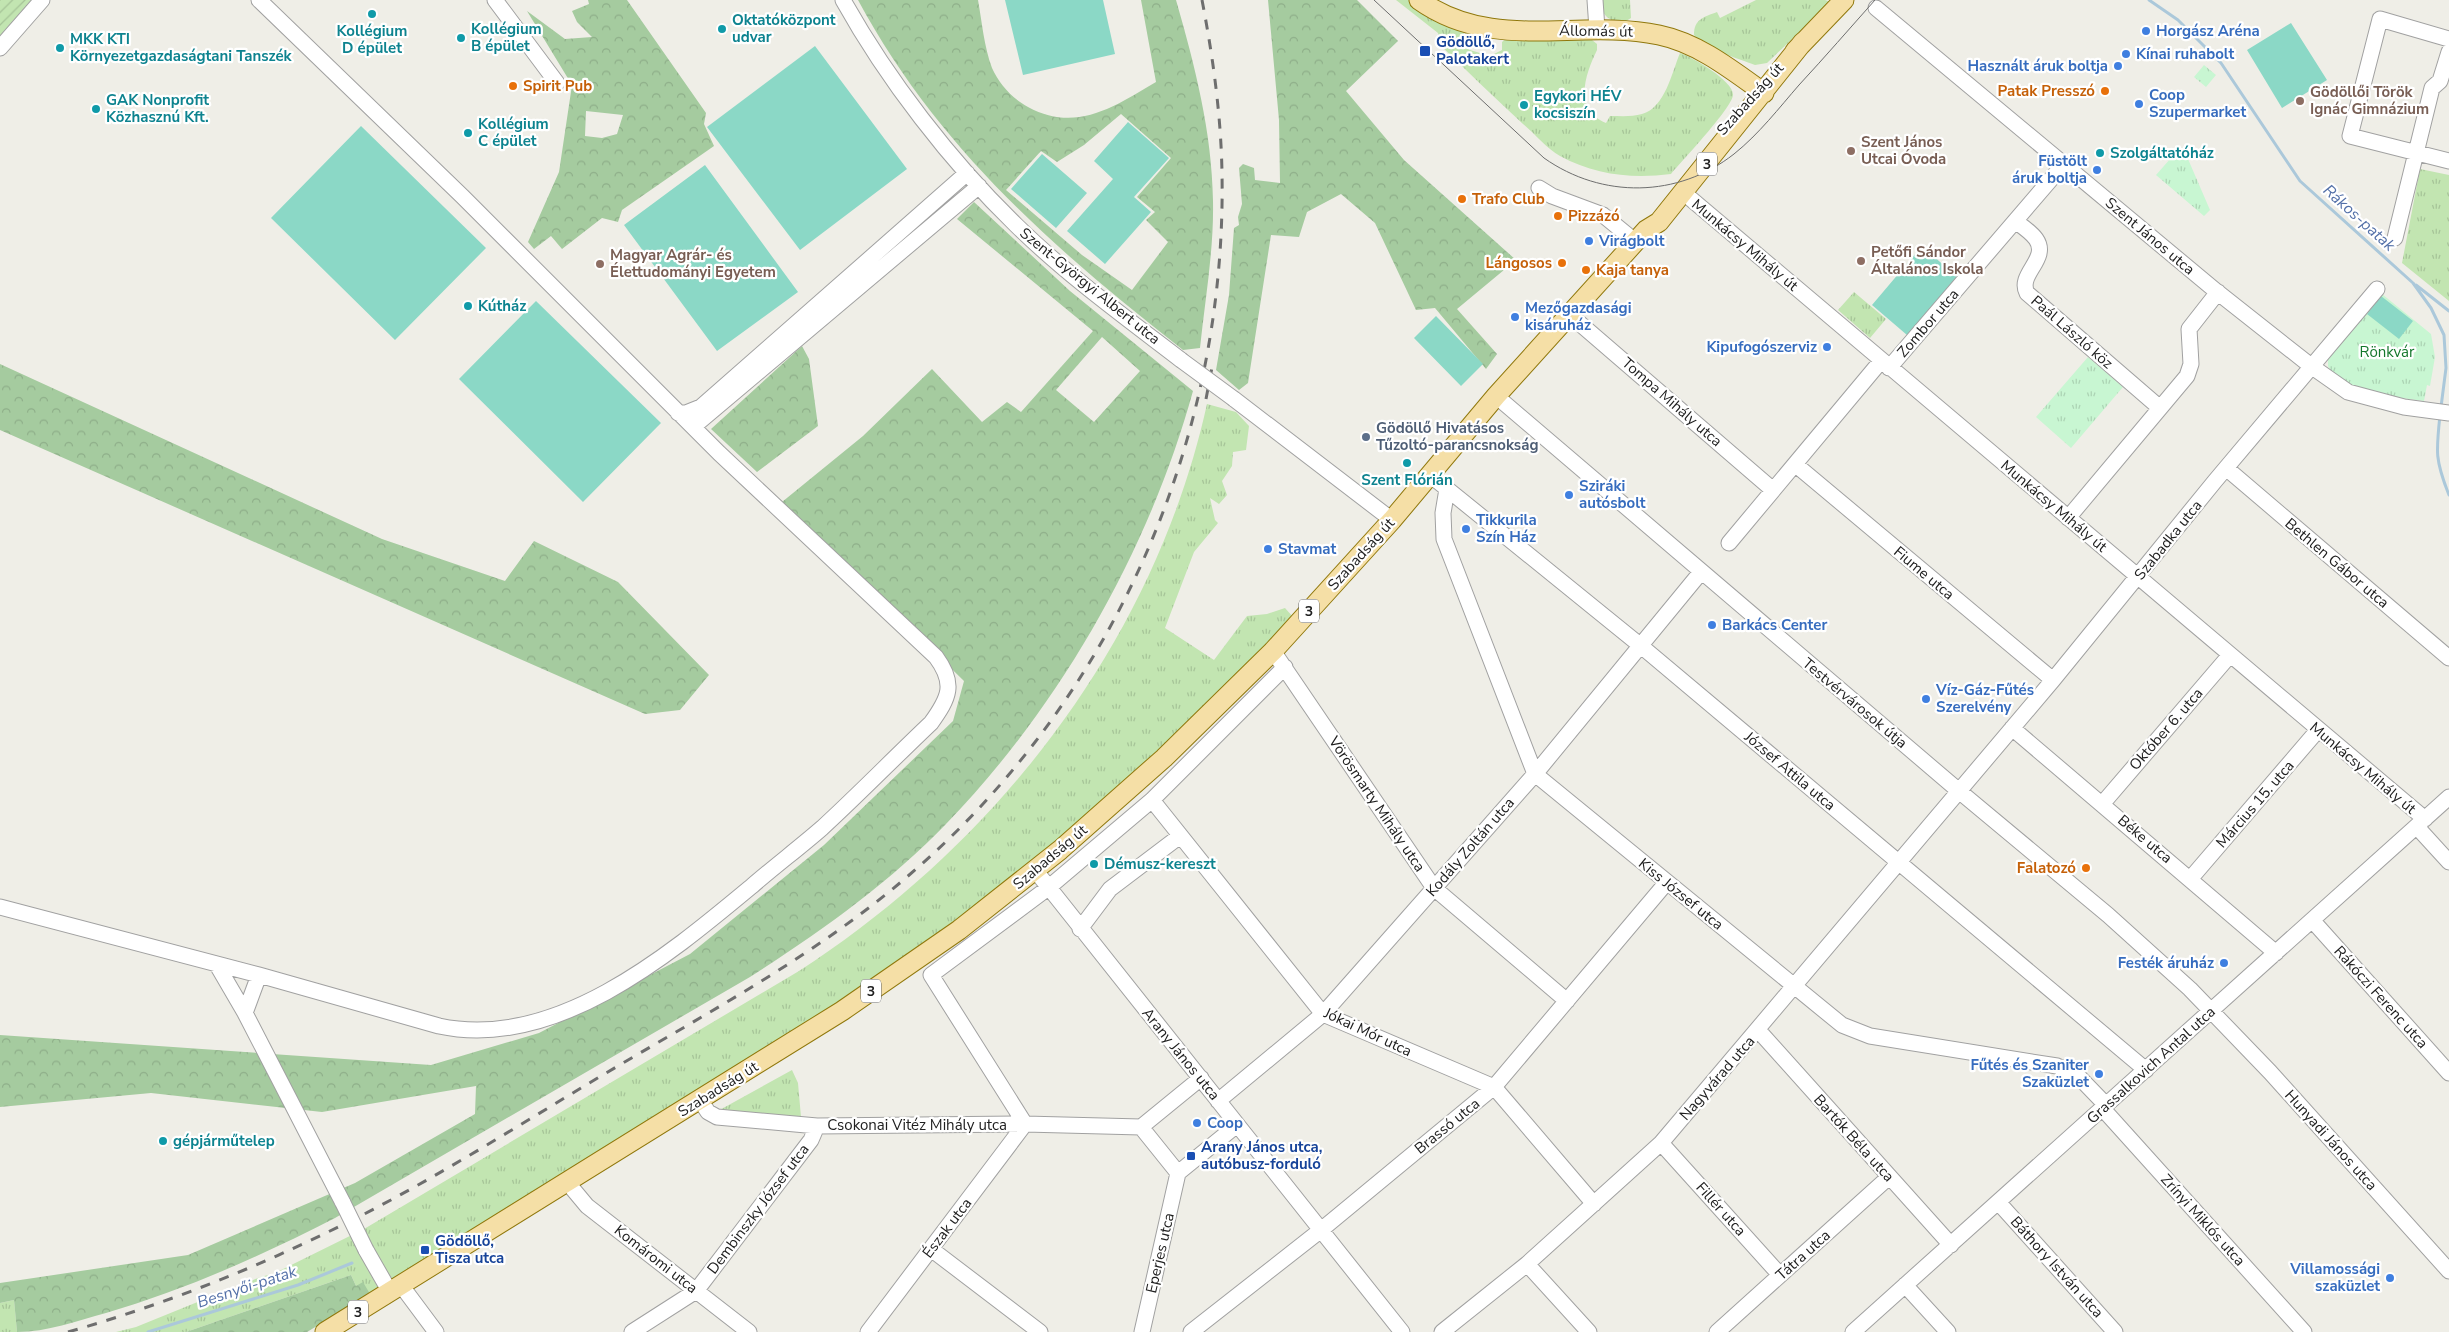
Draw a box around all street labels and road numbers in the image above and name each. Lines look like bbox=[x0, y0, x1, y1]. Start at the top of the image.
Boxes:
street label: Állomás út bbox=[1559, 20, 1634, 42]
street label: Szabadság út bbox=[1712, 58, 1788, 139]
road number: 3 bbox=[1697, 152, 1717, 175]
street label: Szent János utca bbox=[2101, 193, 2199, 279]
street label: Munkácsy Mihály út bbox=[1688, 195, 1803, 296]
street label: Szent-Györgyi Albert utca bbox=[1016, 223, 1164, 349]
street label: Zombor utca bbox=[1893, 285, 1963, 361]
street label: Paál László köz bbox=[2027, 291, 2117, 373]
street label: Tompa Mihály utca bbox=[1618, 353, 1726, 451]
street label: Munkácsy Mihály út bbox=[1997, 456, 2112, 557]
street label: Szabadka utca bbox=[2130, 496, 2206, 584]
street label: Szabadság út bbox=[1323, 513, 1399, 594]
street label: Bethlen Gábor utca bbox=[2281, 513, 2393, 613]
street label: Fiume utca bbox=[1890, 542, 1958, 604]
road number: 3 bbox=[1299, 600, 1319, 622]
street label: Testvérvárosok útja bbox=[1798, 653, 1912, 753]
street label: Október 6. utca bbox=[2125, 684, 2207, 774]
street label: Munkácsy Mihály út bbox=[2306, 718, 2421, 819]
street label: József Attila utca bbox=[1739, 726, 1840, 815]
street label: Vörösmarty Mihály utca bbox=[1324, 732, 1430, 876]
street label: Március 15. utca bbox=[2211, 756, 2299, 852]
street label: Kodály Zoltán utca bbox=[1421, 793, 1519, 901]
street label: Béke utca bbox=[2113, 810, 2177, 868]
street label: Szabadság út bbox=[1009, 820, 1092, 894]
street label: Kiss József utca bbox=[1634, 854, 1728, 934]
street label: Rákóczi Ferenc utca bbox=[2329, 941, 2433, 1053]
road number: 3 bbox=[861, 979, 881, 1002]
street label: Jókai Mór utca bbox=[1320, 1002, 1415, 1061]
street label: Grassalkovich Antal utca bbox=[2082, 1002, 2220, 1128]
street label: Arany János utca bbox=[1138, 1004, 1224, 1104]
street label: Nagyvárad utca bbox=[1675, 1032, 1759, 1124]
street label: Szabadság út bbox=[674, 1056, 762, 1122]
street label: Hunyadi János utca bbox=[2280, 1085, 2382, 1195]
street label: Bartók Béla utca bbox=[1809, 1090, 1899, 1186]
street label: Brassó utca bbox=[1410, 1094, 1484, 1158]
street label: Csokonai Vitéz Mihály utca bbox=[827, 1115, 1007, 1135]
street label: Dembinszky József utca bbox=[702, 1140, 814, 1278]
street label: Zrínyi Miklós utca bbox=[2156, 1170, 2250, 1270]
street label: Fillér utca bbox=[1691, 1178, 1751, 1240]
street label: Észak utca bbox=[918, 1194, 976, 1262]
street label: Eperjes utca bbox=[1141, 1211, 1179, 1295]
street label: Báthory István utca bbox=[2006, 1212, 2108, 1322]
street label: Komáromi utca bbox=[610, 1220, 702, 1298]
street label: Tátra utca bbox=[1772, 1225, 1834, 1285]
road number: 3 bbox=[348, 1300, 368, 1324]

